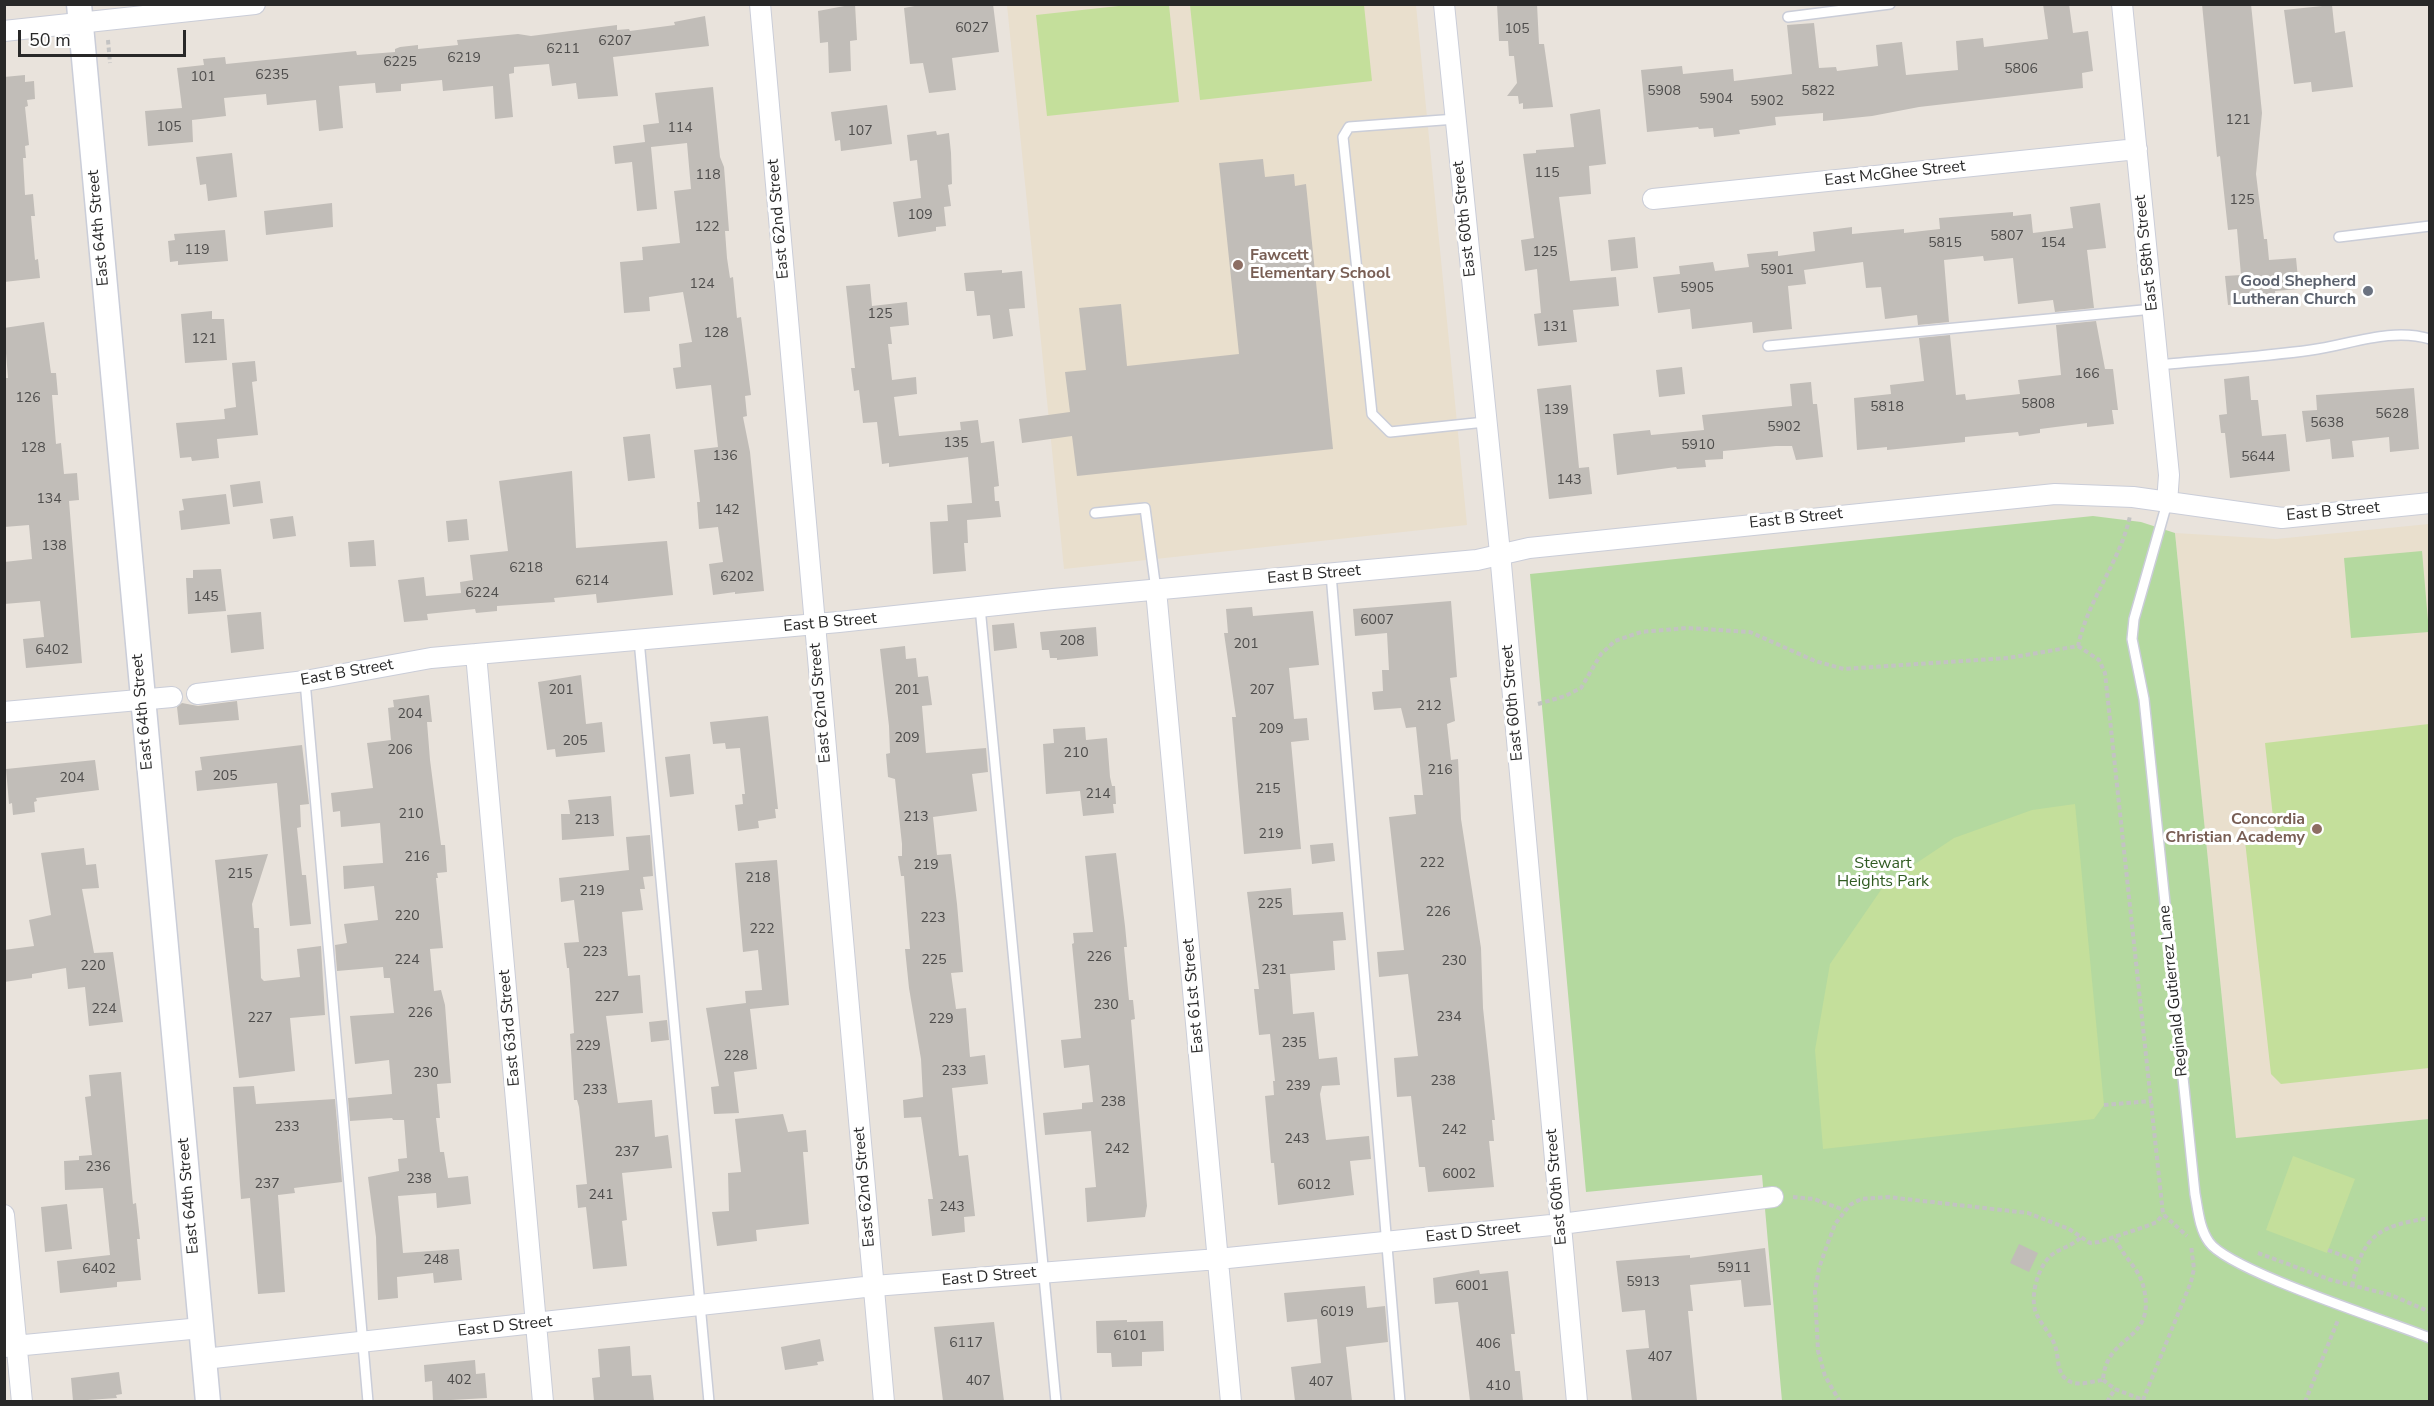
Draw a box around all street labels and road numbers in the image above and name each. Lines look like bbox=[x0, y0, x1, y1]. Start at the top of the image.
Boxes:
street label: East McGhee Street bbox=[1824, 157, 1966, 191]
street label: East 62nd Street bbox=[764, 158, 794, 280]
street label: East 60th Street bbox=[1449, 160, 1481, 278]
street label: East 64th Street bbox=[84, 169, 114, 287]
street label: East 58th Street bbox=[2131, 194, 2163, 312]
street label: East B Street bbox=[2286, 498, 2380, 526]
street label: East B Street bbox=[1748, 505, 1844, 533]
street label: East B Street bbox=[1267, 561, 1361, 589]
street label: East B Street bbox=[783, 609, 877, 637]
street label: East 62nd Street bbox=[806, 642, 836, 764]
street label: East 60th Street bbox=[1498, 644, 1528, 762]
street label: East 64th Street bbox=[128, 653, 158, 771]
street label: East B Street bbox=[299, 655, 395, 691]
street label: Reginald Gutierrez Lane bbox=[2155, 904, 2193, 1078]
street label: East 61st Street bbox=[1179, 938, 1209, 1054]
street label: East 63rd Street bbox=[495, 969, 525, 1087]
street label: East 62nd Street bbox=[850, 1126, 880, 1248]
street label: East 60th Street bbox=[1542, 1128, 1572, 1246]
street label: East 64th Street bbox=[174, 1137, 204, 1255]
street label: East D Street bbox=[1425, 1219, 1521, 1247]
street label: East D Street bbox=[941, 1263, 1037, 1291]
street label: East D Street bbox=[457, 1313, 553, 1341]

